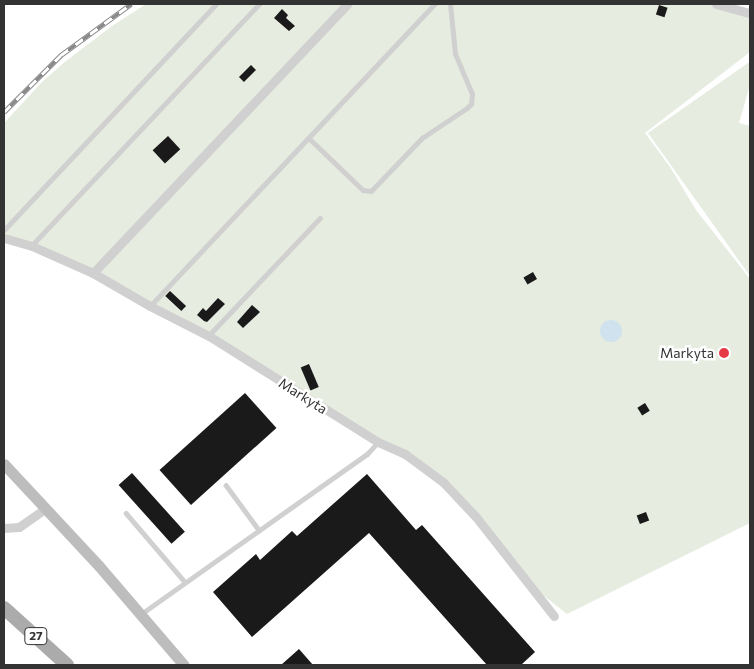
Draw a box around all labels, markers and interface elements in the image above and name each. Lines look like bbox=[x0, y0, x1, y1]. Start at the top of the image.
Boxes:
place label: Markyta bbox=[660, 345, 714, 361]
marker: Markyta bbox=[718, 347, 730, 359]
street label: Markyta bbox=[276, 375, 330, 417]
road number: 27 bbox=[24, 626, 48, 646]

